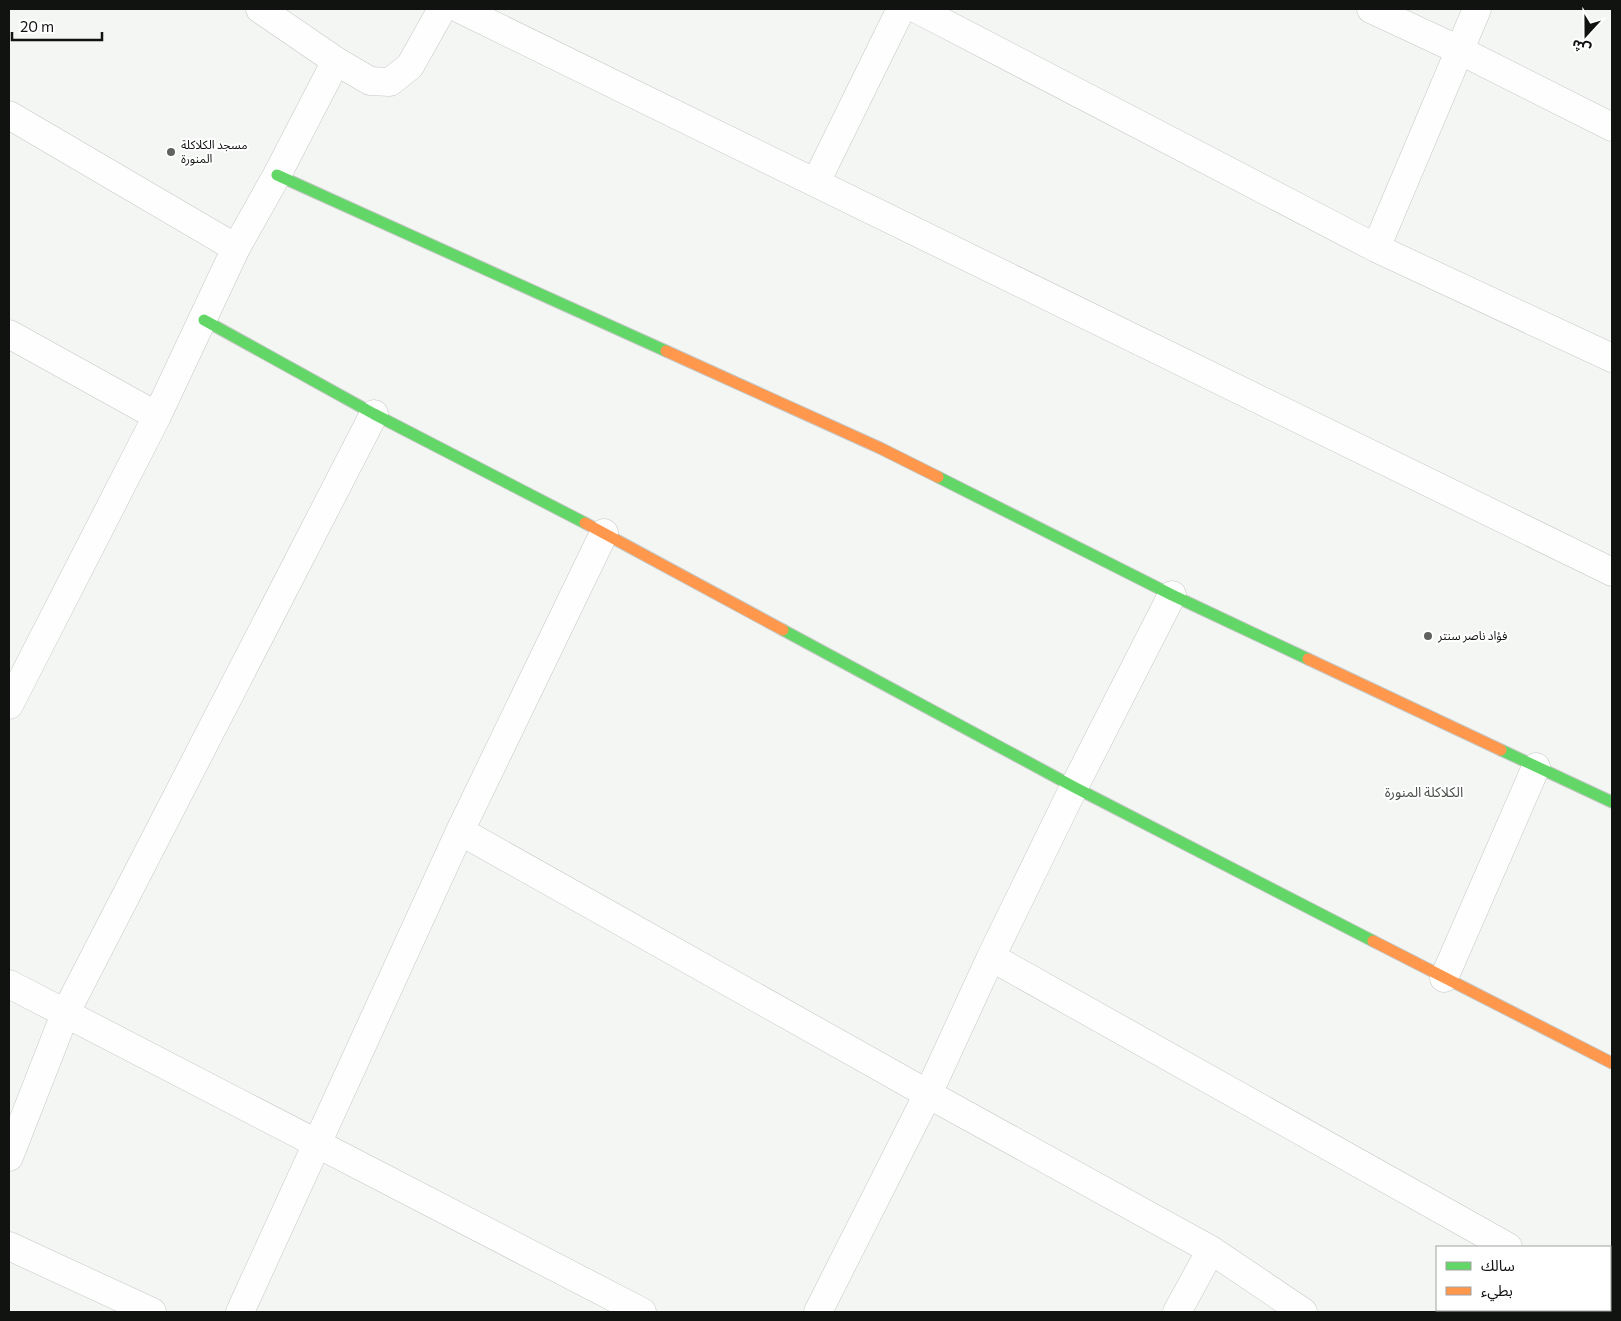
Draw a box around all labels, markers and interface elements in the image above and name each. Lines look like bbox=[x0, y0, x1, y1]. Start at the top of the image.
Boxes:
scale bar bbox=[12, 10, 102, 42]
north arrow bbox=[1561, 10, 1611, 60]
text: 20 m bbox=[20, 17, 54, 35]
text: ش bbox=[1569, 36, 1593, 59]
place label: مسجد الكلاكلة المنورة bbox=[181, 137, 247, 166]
marker: مسجد الكلاكلة المنورة bbox=[165, 146, 177, 158]
place label: فؤاد ناصر سنتر bbox=[1437, 628, 1507, 643]
marker: فؤاد ناصر سنتر bbox=[1422, 630, 1434, 642]
district label: الكلاكلة المنورة bbox=[1385, 783, 1463, 801]
legend bbox=[1436, 1246, 1611, 1311]
text: سالك bbox=[1481, 1256, 1515, 1274]
text: بطيء bbox=[1481, 1281, 1513, 1302]

